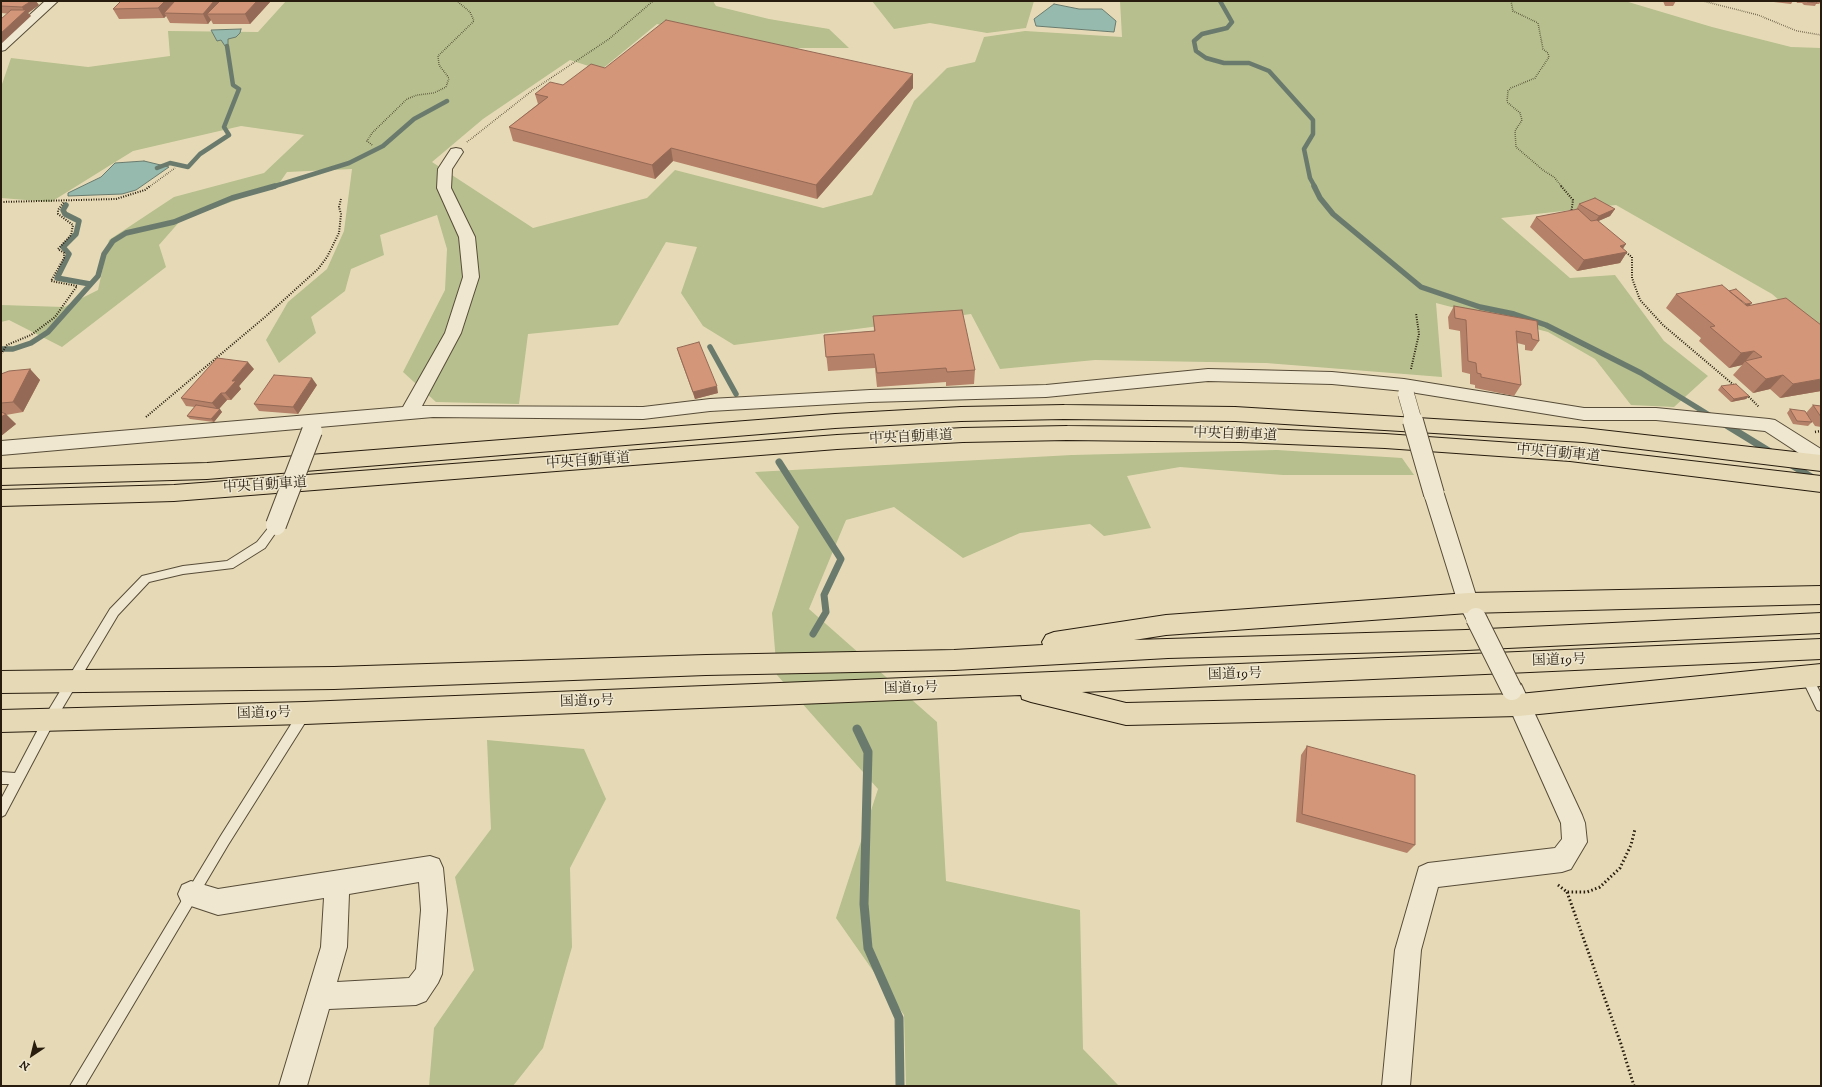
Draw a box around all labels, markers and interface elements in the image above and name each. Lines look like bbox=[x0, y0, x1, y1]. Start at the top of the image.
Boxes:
street label: 中央自動車道 bbox=[1193, 425, 1277, 445]
street label: 中央自動車道 bbox=[869, 427, 953, 449]
street label: 中央自動車道 bbox=[1515, 442, 1601, 466]
street label: 中央自動車道 bbox=[546, 451, 630, 473]
street label: 中央自動車道 bbox=[223, 475, 307, 497]
street label: 国道19号 bbox=[1532, 652, 1586, 670]
street label: 国道19号 bbox=[1208, 666, 1262, 684]
street label: 国道19号 bbox=[884, 680, 938, 698]
street label: 国道19号 bbox=[560, 693, 614, 711]
street label: 国道19号 bbox=[237, 705, 291, 723]
north arrow bbox=[12, 1035, 52, 1075]
text: N bbox=[17, 1057, 33, 1073]

